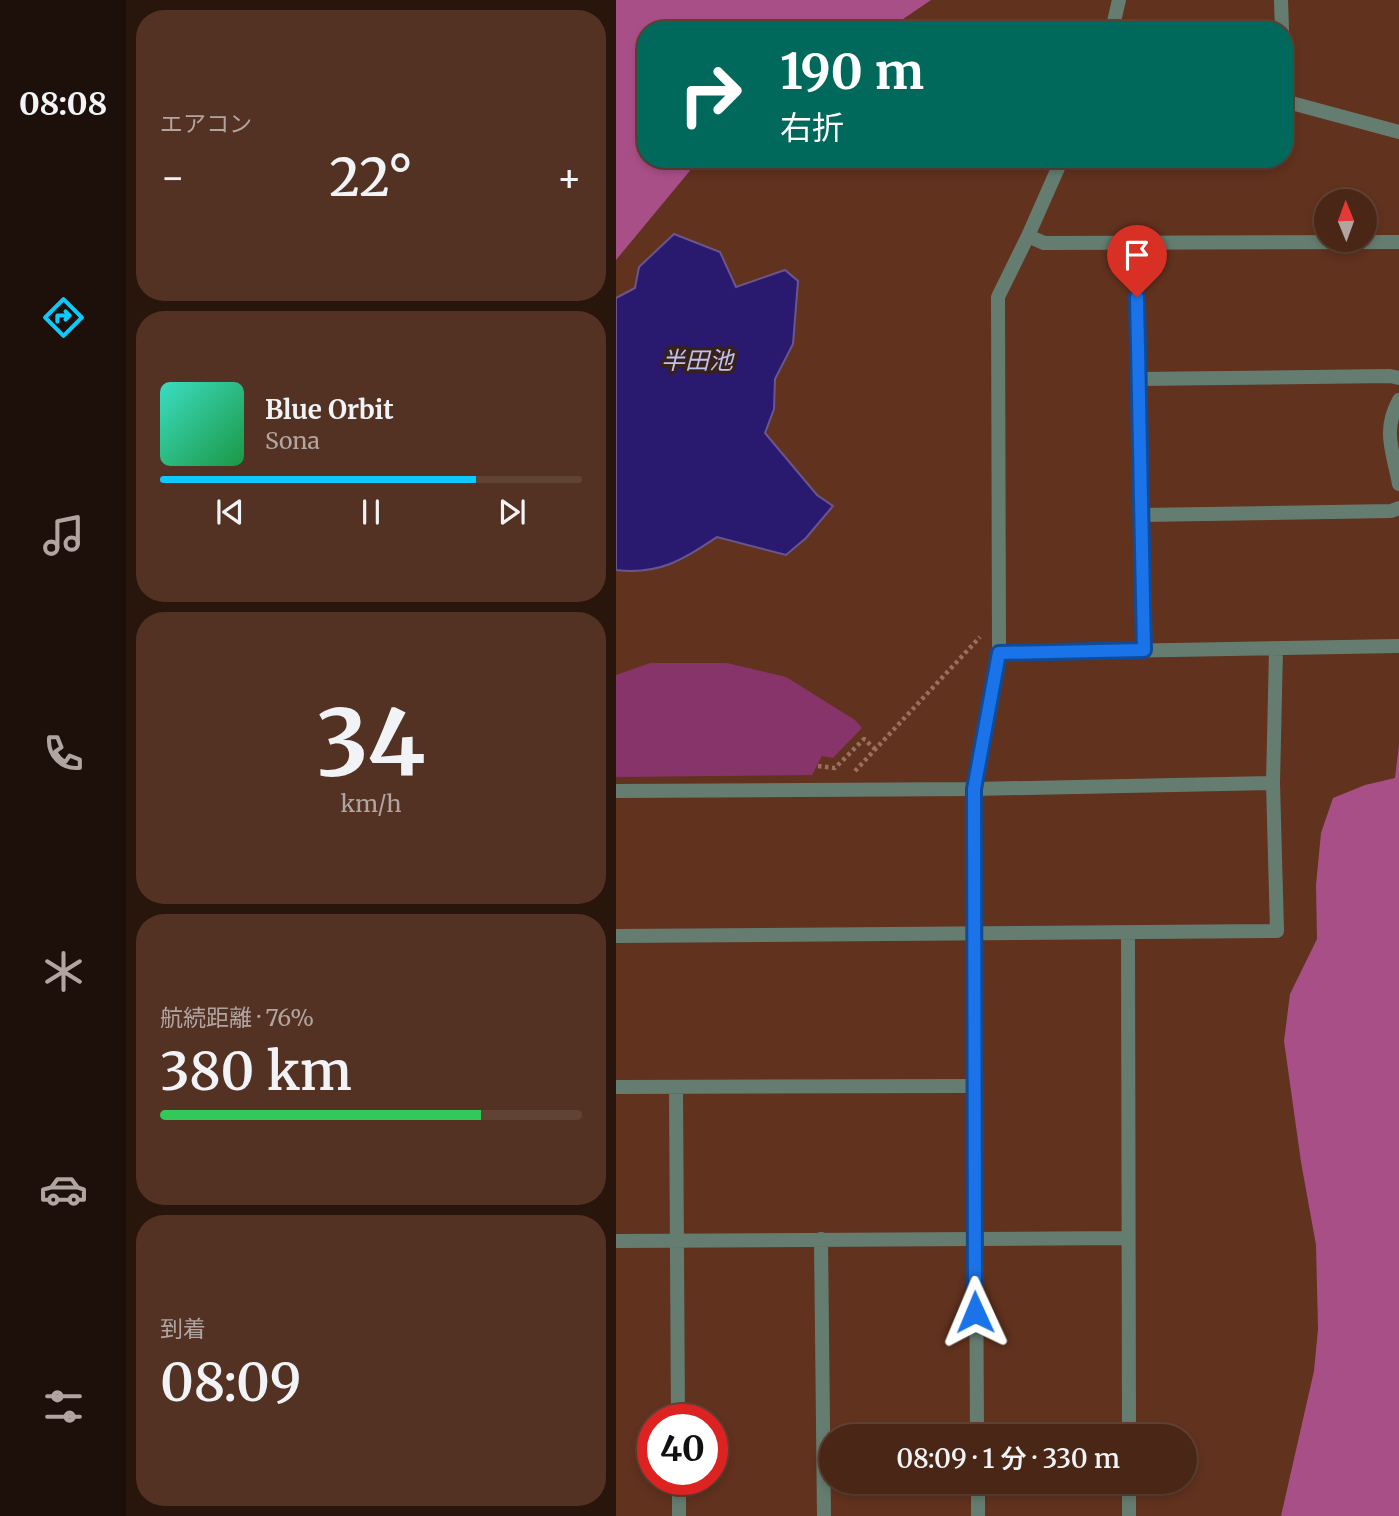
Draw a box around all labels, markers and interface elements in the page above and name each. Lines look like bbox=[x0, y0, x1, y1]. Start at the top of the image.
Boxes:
text: 190 m bbox=[780, 41, 924, 102]
icon: right bbox=[665, 49, 756, 140]
text: 08:08 bbox=[19, 84, 107, 124]
text: 右折 bbox=[780, 108, 844, 148]
text: エアコン bbox=[160, 109, 252, 138]
text: 22° bbox=[329, 145, 413, 210]
text: − bbox=[160, 154, 185, 201]
text: + bbox=[557, 154, 582, 201]
north arrow bbox=[1314, 189, 1377, 252]
map controls bbox=[1314, 189, 1377, 252]
pin bbox=[1107, 225, 1167, 297]
icon: arrive bbox=[1118, 236, 1156, 274]
icon: directions bbox=[39, 293, 88, 342]
water label: 半田池 bbox=[661, 345, 735, 376]
text: Blue Orbit bbox=[265, 393, 394, 426]
text: Sona bbox=[265, 426, 320, 455]
icon: previous bbox=[211, 493, 249, 531]
icon: pause bbox=[352, 493, 390, 531]
icon: next bbox=[493, 493, 531, 531]
icon: music bbox=[39, 511, 88, 560]
text: 34 bbox=[317, 686, 425, 801]
icon: phone bbox=[39, 729, 88, 778]
text: km/h bbox=[341, 789, 401, 818]
icon: climate bbox=[39, 947, 88, 996]
text: 航続距離 · 76% bbox=[160, 1003, 314, 1032]
text: 380 km bbox=[160, 1039, 352, 1104]
icon: car bbox=[39, 1165, 88, 1214]
position arrow bbox=[938, 1275, 1012, 1349]
text: 到着 bbox=[160, 1314, 206, 1343]
text: 08:09 bbox=[160, 1350, 301, 1415]
icon: filters bbox=[39, 1382, 88, 1431]
speed limit sign: 40 bbox=[637, 1404, 728, 1495]
text: 08:09 · 1 分 · 330 m bbox=[896, 1442, 1120, 1475]

